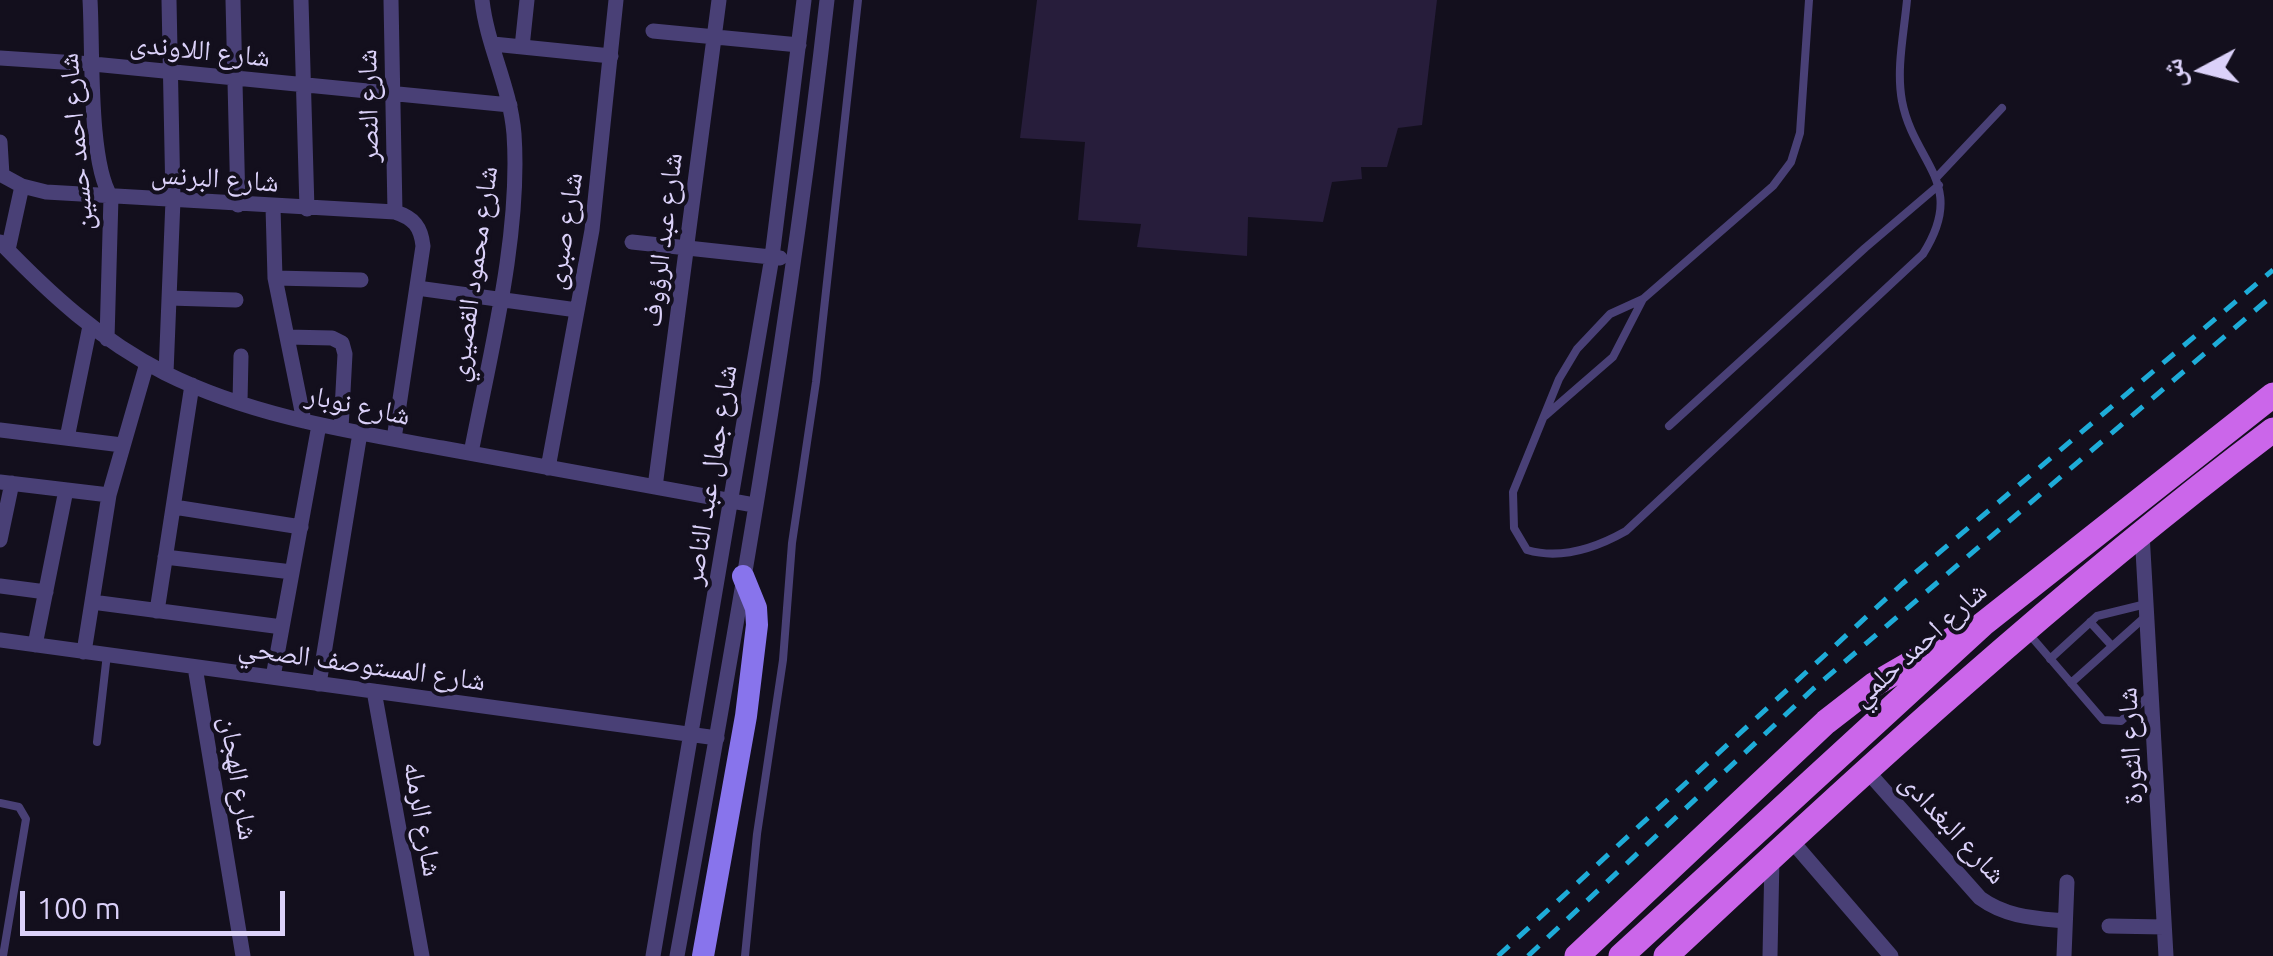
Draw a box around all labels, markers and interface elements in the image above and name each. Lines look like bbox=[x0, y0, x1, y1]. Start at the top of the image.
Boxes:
north arrow bbox=[2153, 20, 2253, 120]
street label: شارع اللاوندى bbox=[128, 26, 272, 74]
street label: شارع النصر bbox=[350, 49, 386, 163]
street label: شارع احمد حسين bbox=[51, 52, 101, 232]
text: ش bbox=[2156, 57, 2190, 90]
street label: شارع عبد الرؤوف bbox=[635, 151, 689, 329]
street label: شارع البرنس bbox=[150, 157, 280, 199]
street label: شارع محمود القصيري bbox=[441, 164, 505, 384]
street label: شارع صبرى bbox=[538, 170, 590, 292]
street label: شارع جمال عبد الناصر bbox=[676, 363, 744, 587]
street label: شارع نوبار bbox=[303, 378, 413, 432]
street label: شارع احمد حلمي bbox=[1844, 574, 1994, 714]
street label: شارع المستوصف الصحي bbox=[236, 630, 488, 698]
street label: شارع الثورة bbox=[2110, 686, 2150, 806]
street label: شارع الهجان bbox=[213, 714, 265, 842]
street label: شارع الرمله bbox=[396, 759, 450, 879]
street label: شارع البغدادى bbox=[1893, 765, 2013, 891]
scale bar bbox=[25, 871, 290, 933]
text: 100 m bbox=[37, 891, 121, 925]

